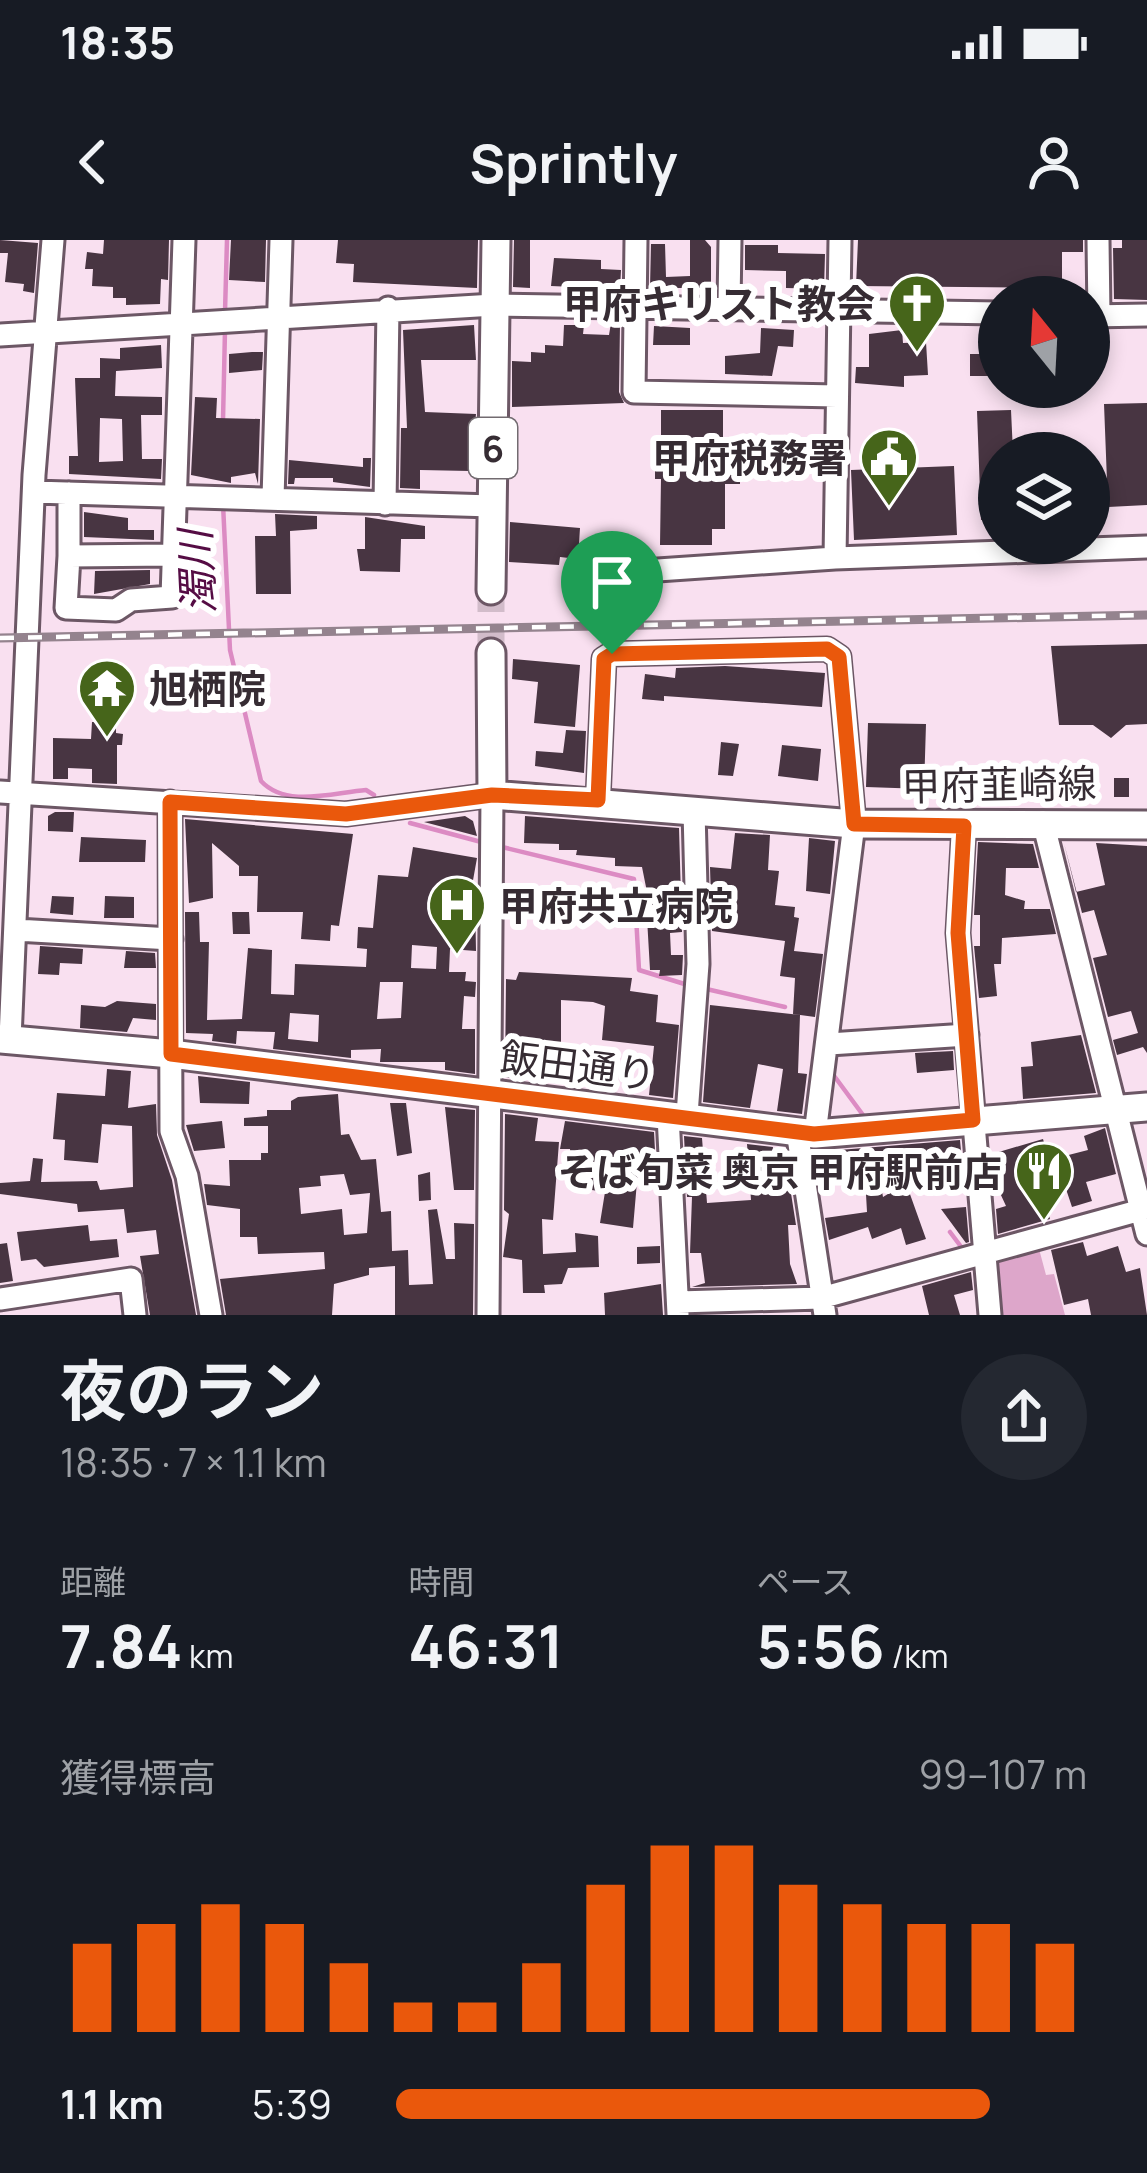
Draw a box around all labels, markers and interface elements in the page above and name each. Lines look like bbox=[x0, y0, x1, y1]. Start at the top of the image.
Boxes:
text: 18:35 bbox=[60, 11, 175, 73]
text: Sprintly bbox=[470, 125, 677, 199]
icon: back bbox=[60, 129, 126, 195]
icon: person bbox=[1021, 129, 1087, 195]
church icon: 甲府キリスト教会 bbox=[886, 272, 948, 354]
place label: 甲府キリスト教会 bbox=[563, 276, 875, 330]
north arrow bbox=[978, 276, 1110, 408]
map controls bbox=[978, 276, 1110, 564]
road number: 6 bbox=[469, 418, 517, 478]
public building icon: 甲府税務署 bbox=[858, 426, 920, 508]
place label: 甲府税務署 bbox=[652, 430, 847, 484]
button: layers bbox=[978, 432, 1110, 564]
water label: 濁川 bbox=[165, 525, 227, 615]
pin bbox=[561, 531, 663, 654]
icon: arrive bbox=[579, 549, 645, 615]
temple icon: 旭栖院 bbox=[76, 657, 138, 739]
place label: 旭栖院 bbox=[149, 661, 266, 715]
street label: 甲府韮崎線 bbox=[901, 755, 1097, 813]
hospital icon: 甲府共立病院 bbox=[426, 874, 488, 956]
place label: 甲府共立病院 bbox=[499, 878, 733, 932]
street label: 飯田通り bbox=[497, 1029, 659, 1101]
restaurant icon: そば旬菜 奥京 甲府駅前店 bbox=[1013, 1140, 1075, 1222]
place label: そば旬菜 奥京 甲府駅前店 bbox=[557, 1144, 1002, 1198]
text: 夜のラン bbox=[60, 1345, 324, 1435]
button: share bbox=[961, 1354, 1087, 1480]
text: 18:35 · 7 × 1.1 km bbox=[60, 1435, 327, 1489]
text: 距離 bbox=[60, 1559, 126, 1604]
text: 時間 bbox=[408, 1559, 474, 1604]
text: ペース bbox=[757, 1559, 854, 1604]
text: 7.84 bbox=[60, 1604, 182, 1686]
text: 46:31 bbox=[408, 1604, 564, 1686]
text: 5:56 bbox=[757, 1604, 885, 1686]
text: km bbox=[182, 1633, 233, 1678]
text: /km bbox=[885, 1633, 949, 1678]
text: 99–107 m bbox=[919, 1747, 1087, 1801]
text: 獲得標高 bbox=[60, 1750, 216, 1804]
text: 1.1 km bbox=[60, 2077, 164, 2131]
text: 5:39 bbox=[252, 2077, 332, 2131]

